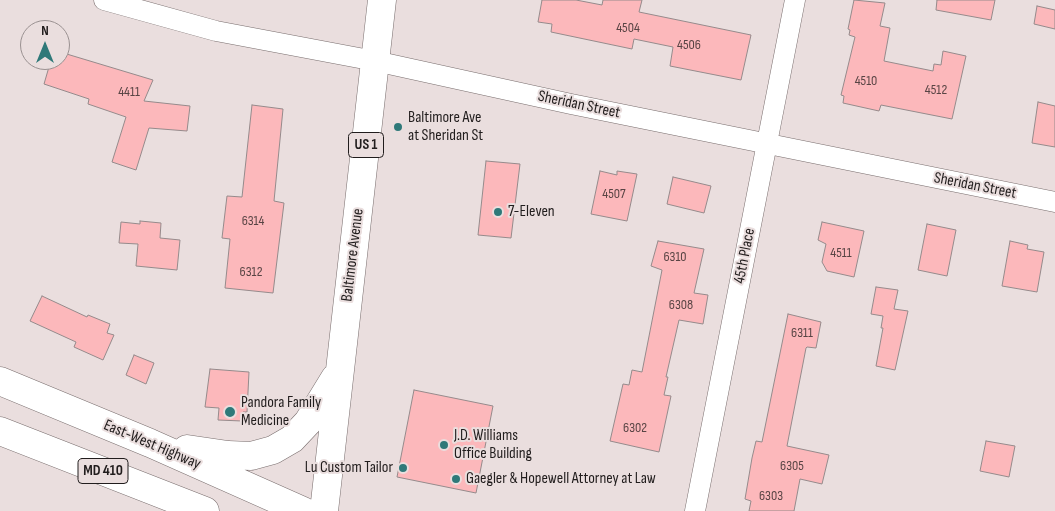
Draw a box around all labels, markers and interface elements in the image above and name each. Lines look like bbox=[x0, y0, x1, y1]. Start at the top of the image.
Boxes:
north arrow bbox=[20, 20, 70, 70]
house number: 4504 bbox=[616, 20, 640, 36]
text: N bbox=[41, 22, 49, 39]
house number: 4506 bbox=[677, 37, 701, 53]
house number: 4510 bbox=[855, 73, 877, 89]
house number: 4512 bbox=[925, 82, 947, 98]
house number: 4411 bbox=[118, 84, 140, 100]
street label: Sheridan Street bbox=[536, 87, 622, 123]
place label: Baltimore Ave at Sheridan St bbox=[408, 108, 483, 146]
marker: Baltimore Ave at Sheridan St bbox=[392, 121, 404, 133]
road number: US 1 bbox=[348, 132, 384, 158]
street label: Sheridan Street bbox=[932, 169, 1018, 203]
house number: 4507 bbox=[602, 186, 626, 202]
place label: 7-Eleven bbox=[508, 202, 555, 222]
marker: 7-Eleven bbox=[492, 206, 504, 218]
street label: Baltimore Avenue bbox=[338, 207, 368, 303]
house number: 6314 bbox=[242, 213, 264, 229]
street label: 45th Place bbox=[730, 227, 760, 285]
house number: 4511 bbox=[830, 245, 852, 261]
house number: 6310 bbox=[663, 249, 687, 265]
house number: 6312 bbox=[240, 264, 262, 280]
house number: 6308 bbox=[669, 297, 693, 313]
house number: 6311 bbox=[791, 325, 813, 341]
place label: Pandora Family Medicine bbox=[241, 393, 321, 431]
marker: Pandora Family Medicine bbox=[223, 405, 237, 419]
street label: East-West Highway bbox=[101, 416, 203, 474]
house number: 6302 bbox=[623, 420, 647, 436]
place label: J.D. Williams Office Building bbox=[454, 426, 532, 464]
marker: J.D. Williams Office Building bbox=[438, 439, 450, 451]
road number: MD 410 bbox=[78, 458, 128, 484]
place label: Lu Custom Tailor bbox=[305, 458, 393, 478]
house number: 6305 bbox=[780, 458, 804, 474]
marker: Lu Custom Tailor bbox=[397, 462, 409, 474]
place label: Gaegler & Hopewell Attorney at Law bbox=[466, 469, 656, 489]
marker: Gaegler & Hopewell Attorney at Law bbox=[450, 473, 462, 485]
house number: 6303 bbox=[759, 488, 783, 504]

